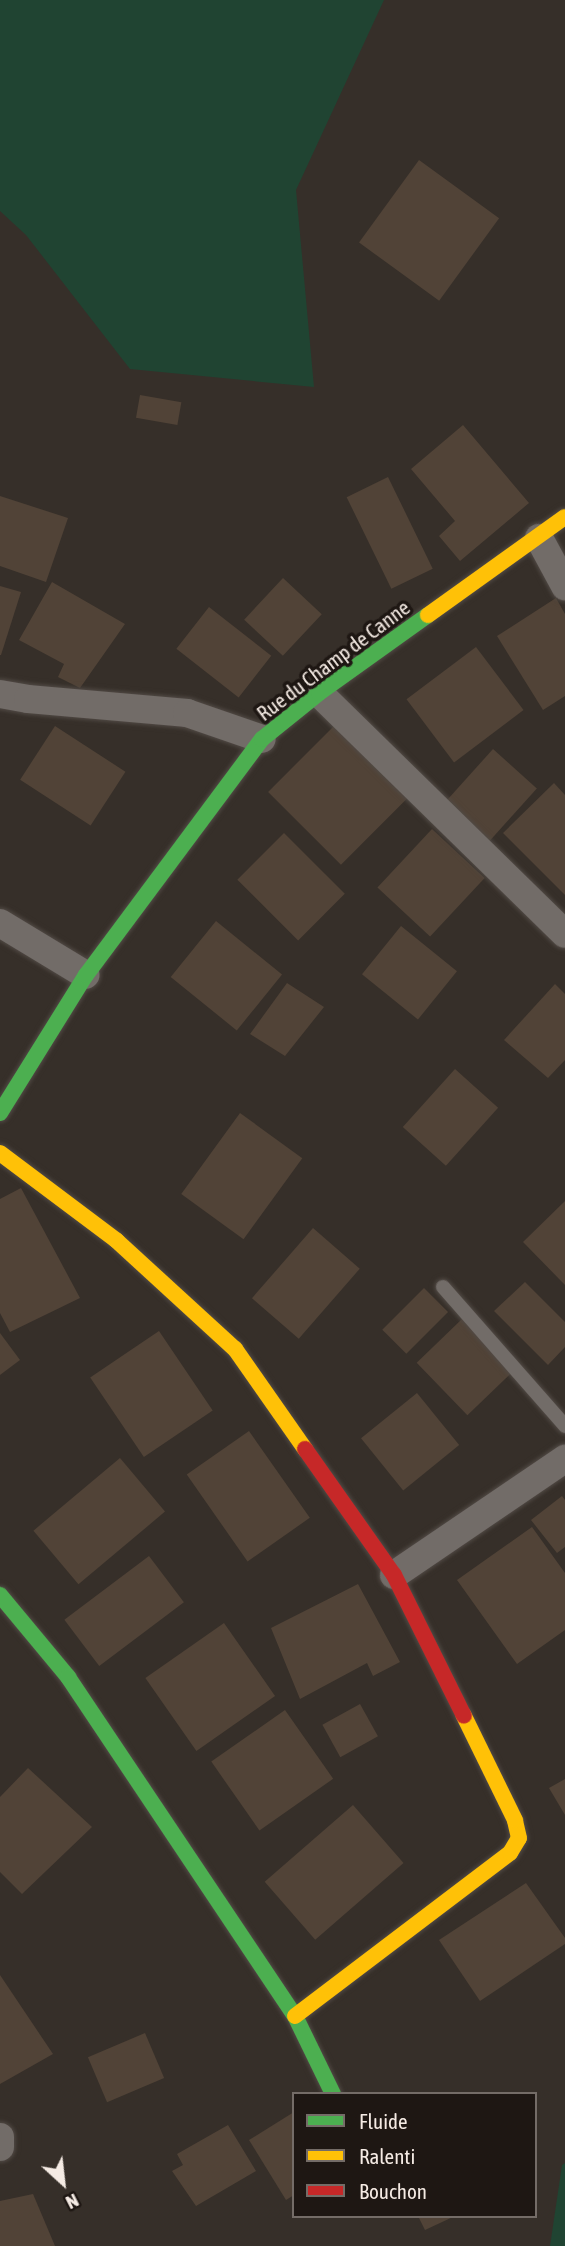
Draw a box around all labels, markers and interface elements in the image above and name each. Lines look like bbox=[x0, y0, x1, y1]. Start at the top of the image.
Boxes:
street label: Rue du Champ de Canne bbox=[252, 594, 414, 726]
legend bbox=[292, 2092, 537, 2218]
text: Fluide bbox=[359, 2109, 408, 2133]
text: Ralenti bbox=[359, 2144, 415, 2168]
north arrow bbox=[28, 2148, 98, 2218]
text: Bouchon bbox=[359, 2179, 427, 2203]
text: N bbox=[63, 2189, 83, 2214]

